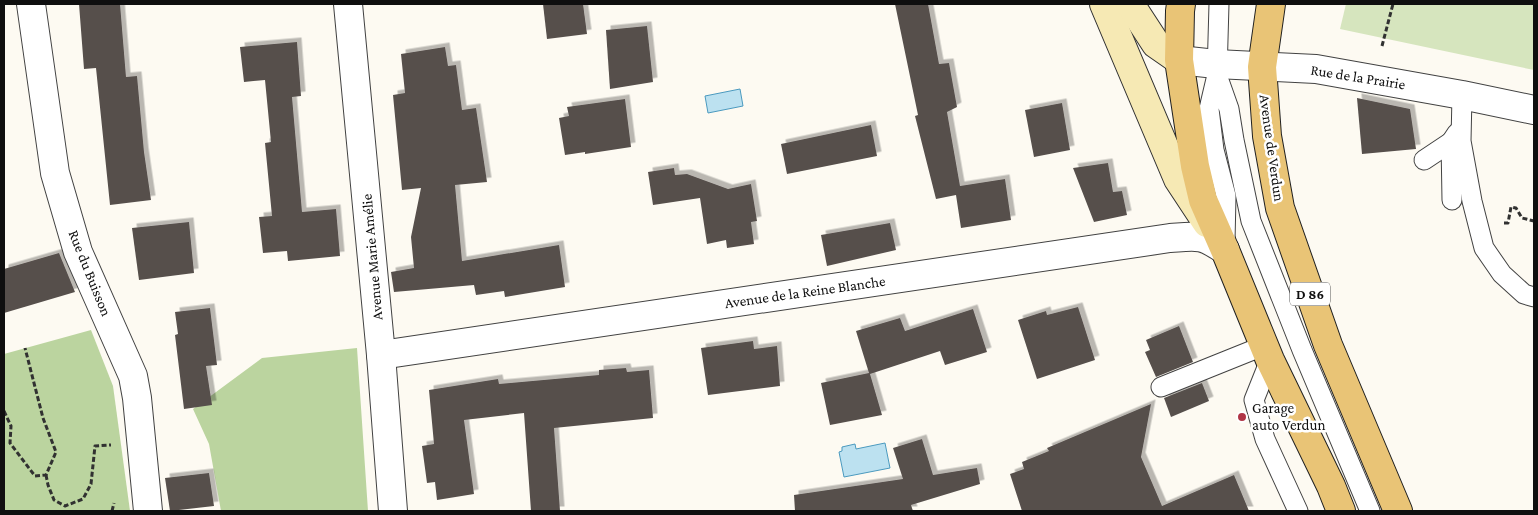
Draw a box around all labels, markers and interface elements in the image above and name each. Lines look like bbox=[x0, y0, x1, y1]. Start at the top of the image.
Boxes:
street label: Rue de la Prairie bbox=[1309, 62, 1407, 92]
street label: Avenue de Verdun bbox=[1257, 94, 1287, 202]
street label: Avenue Marie Amélie bbox=[358, 193, 385, 321]
street label: Rue du Buisson bbox=[65, 228, 115, 318]
street label: Avenue de la Reine Blanche bbox=[724, 273, 887, 311]
road number: D 86 bbox=[1290, 282, 1330, 306]
place label: Garage auto Verdun bbox=[1252, 400, 1325, 433]
marker: Garage auto Verdun bbox=[1236, 411, 1248, 423]

